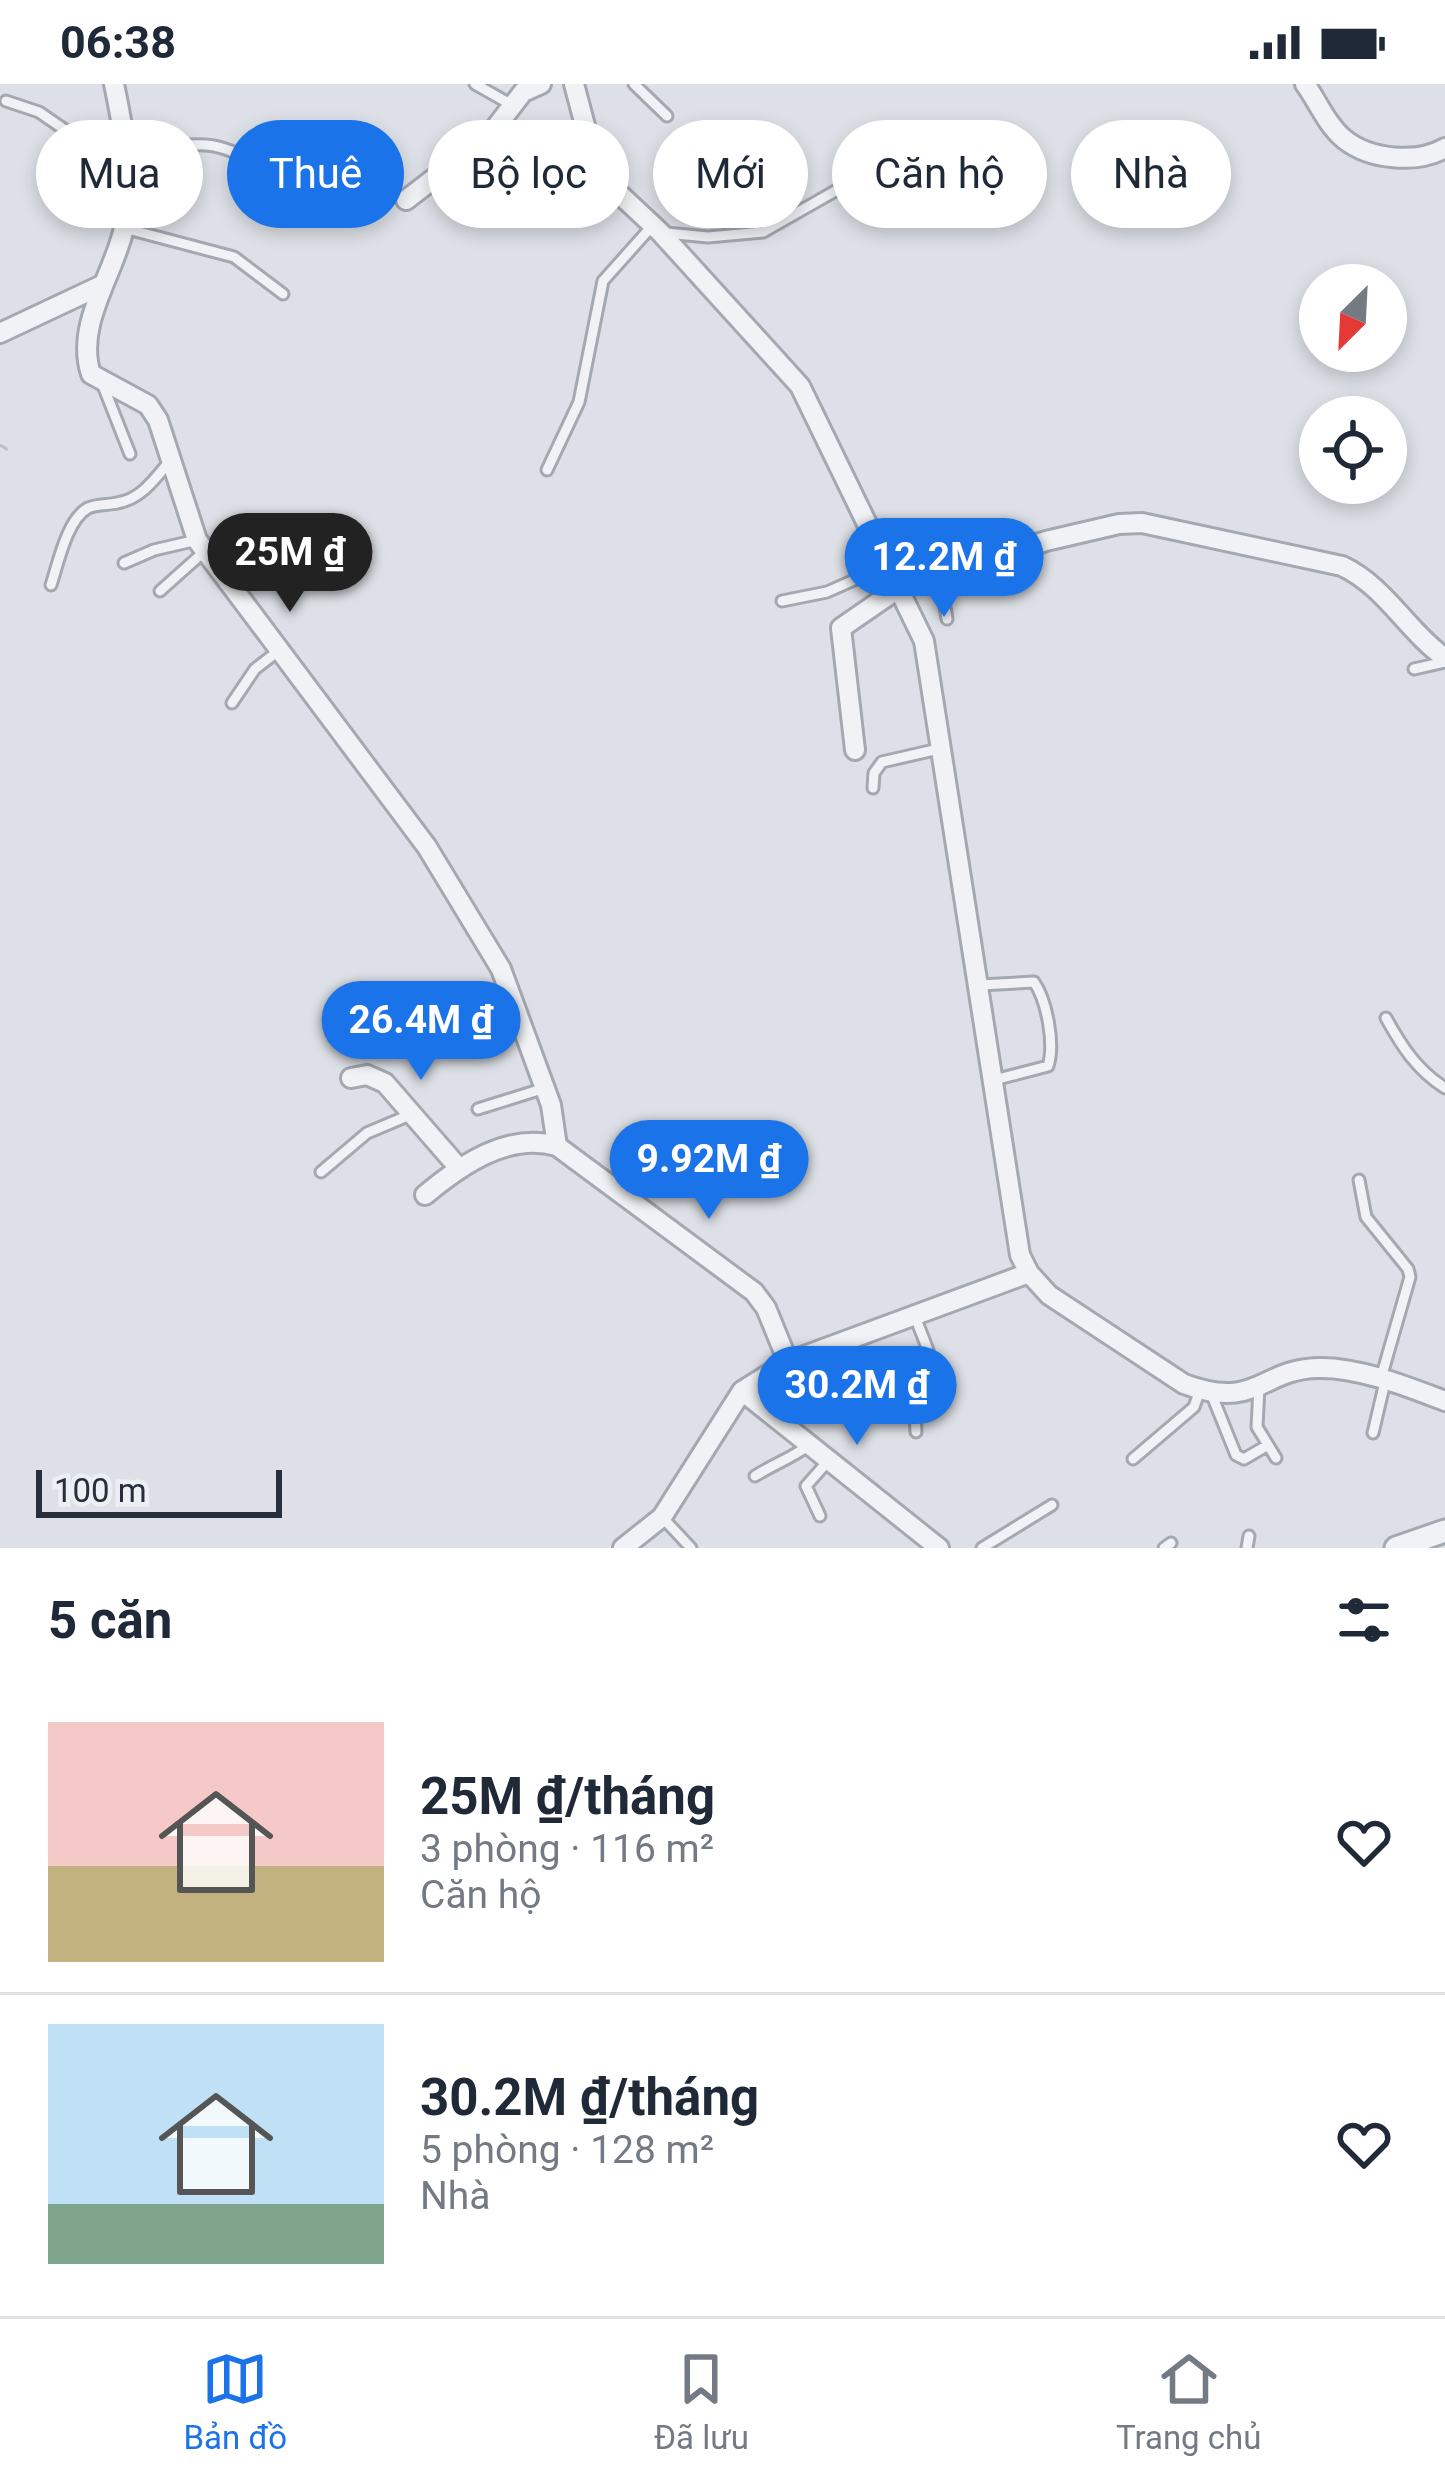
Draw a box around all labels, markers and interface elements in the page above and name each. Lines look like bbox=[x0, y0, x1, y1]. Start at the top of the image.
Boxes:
text: 06:38 bbox=[60, 16, 176, 69]
chip: Mua bbox=[36, 120, 203, 228]
chip: Thuê bbox=[227, 120, 404, 228]
chip: Bộ lọc bbox=[428, 120, 629, 228]
chip: Mới bbox=[653, 120, 808, 228]
chip: Căn hộ bbox=[832, 120, 1047, 228]
chip: Nhà bbox=[1071, 120, 1231, 228]
north arrow bbox=[1299, 264, 1407, 372]
map controls bbox=[1299, 264, 1407, 504]
button: locate bbox=[1299, 396, 1407, 504]
pin: 25M ₫ bbox=[206, 513, 374, 615]
pin: 12.2M ₫ bbox=[833, 518, 1055, 620]
text: 25M ₫ bbox=[234, 529, 346, 575]
text: 12.2M ₫ bbox=[872, 534, 1016, 580]
pin: 26.4M ₫ bbox=[310, 981, 532, 1083]
text: 26.4M ₫ bbox=[349, 997, 493, 1043]
pin: 9.92M ₫ bbox=[598, 1120, 820, 1222]
text: 9.92M ₫ bbox=[637, 1136, 781, 1182]
pin: 30.2M ₫ bbox=[746, 1346, 968, 1448]
text: 30.2M ₫ bbox=[785, 1362, 929, 1408]
scale bar bbox=[36, 1464, 282, 1517]
text: 100 m bbox=[54, 1471, 147, 1510]
icon: filters bbox=[1331, 1587, 1397, 1653]
text: 5 căn bbox=[48, 1591, 172, 1650]
text: 25M ₫/tháng bbox=[420, 1767, 715, 1826]
icon: home bbox=[144, 1770, 288, 1914]
icon: heart bbox=[1331, 1809, 1397, 1875]
text: 3 phòng · 116 m² bbox=[420, 1826, 714, 1872]
text: Căn hộ bbox=[420, 1872, 542, 1918]
text: 30.2M ₫/tháng bbox=[420, 2068, 759, 2127]
icon: home bbox=[144, 2072, 288, 2216]
icon: heart bbox=[1331, 2111, 1397, 2177]
text: 5 phòng · 128 m² bbox=[420, 2127, 714, 2173]
text: Nhà bbox=[420, 2173, 491, 2219]
tab: Bản đồ bbox=[184, 2346, 287, 2457]
tab: Đã lưu bbox=[654, 2346, 749, 2457]
tab: Trang chủ bbox=[1116, 2346, 1261, 2457]

